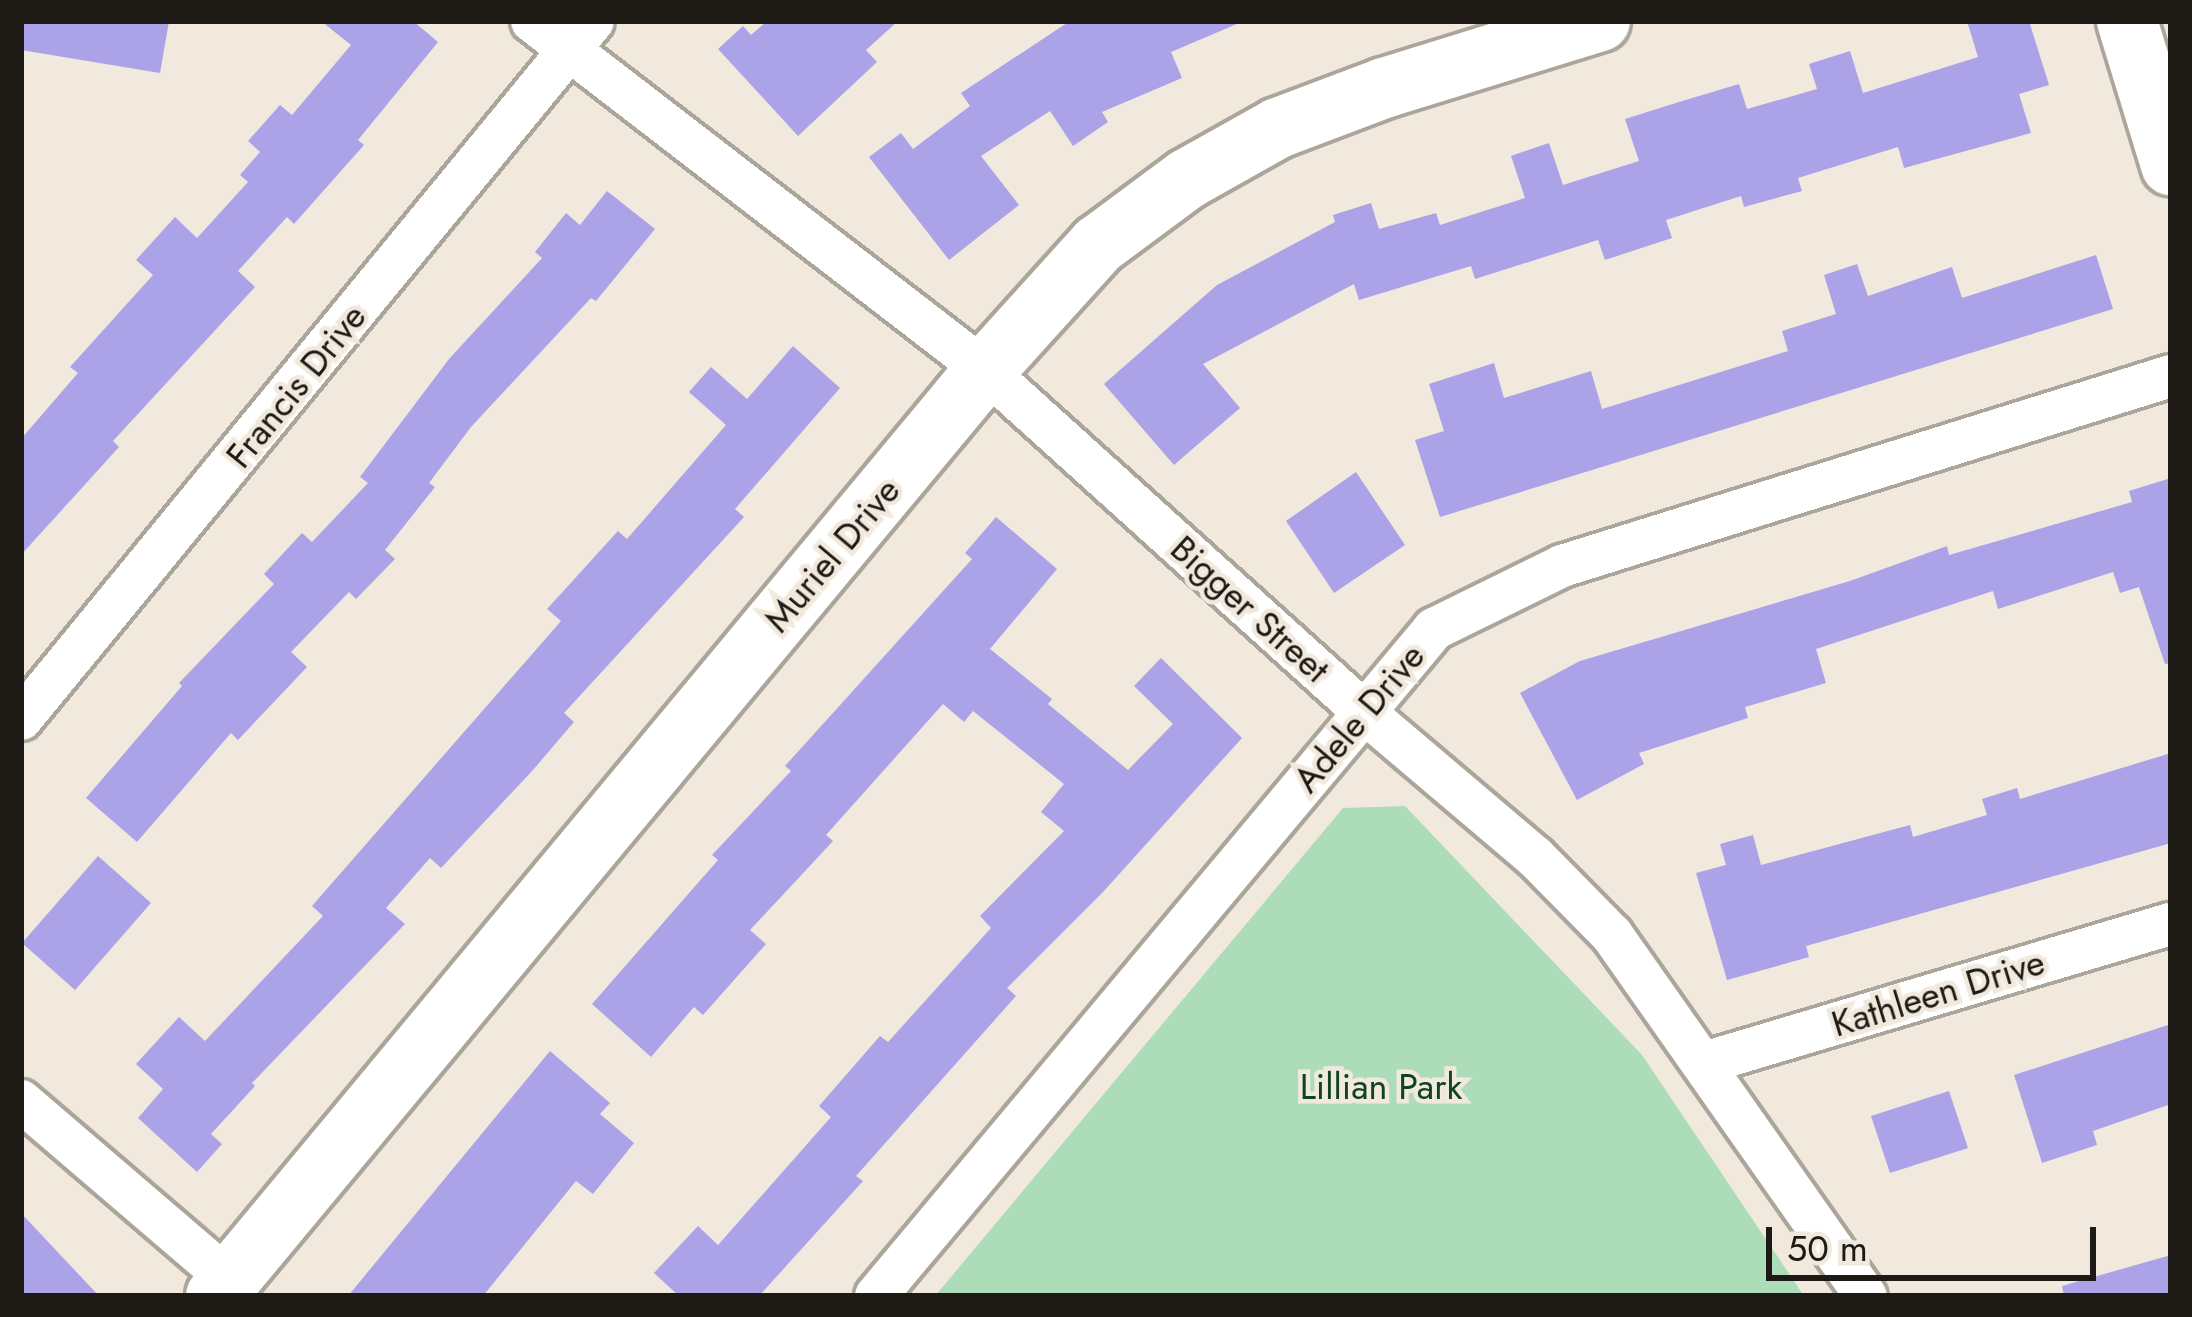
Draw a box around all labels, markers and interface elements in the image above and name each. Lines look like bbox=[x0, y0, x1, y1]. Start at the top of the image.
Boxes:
street label: Francis Drive bbox=[217, 296, 375, 476]
street label: Muriel Drive bbox=[755, 469, 909, 641]
street label: Bigger Street bbox=[1162, 527, 1338, 691]
street label: Adele Drive bbox=[1284, 635, 1434, 801]
street label: Kathleen Drive bbox=[1826, 940, 2050, 1046]
park label: Lillian Park bbox=[1300, 1065, 1462, 1109]
scale bar bbox=[1772, 1203, 2102, 1277]
text: 50 m bbox=[1787, 1222, 1868, 1274]

